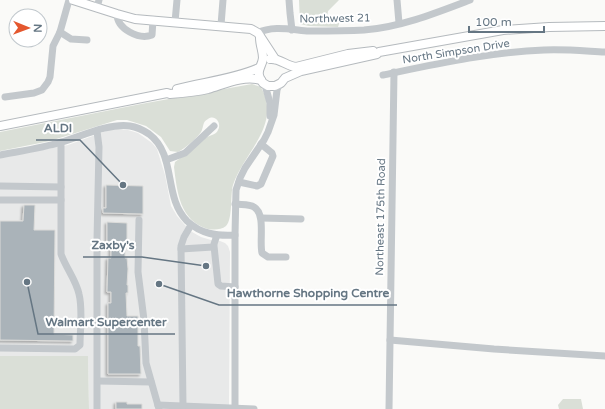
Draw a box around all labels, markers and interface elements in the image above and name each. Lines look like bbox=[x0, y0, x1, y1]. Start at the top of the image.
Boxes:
north arrow bbox=[8, 8, 48, 48]
scale bar bbox=[469, 8, 544, 34]
street label: Northwest 21 bbox=[299, 11, 371, 26]
text: 100 m bbox=[475, 15, 512, 29]
text: N bbox=[31, 24, 44, 33]
street label: North Simpson Drive bbox=[402, 37, 511, 66]
callout: ALDI bbox=[36, 116, 80, 140]
text: ALDI bbox=[44, 121, 72, 135]
street label: Northeast 175th Road bbox=[373, 158, 388, 276]
callout: Zaxby's bbox=[83, 233, 142, 257]
text: Zaxby's bbox=[91, 238, 135, 253]
callout: Hawthorne Shopping Centre bbox=[219, 281, 397, 305]
text: Hawthorne Shopping Centre bbox=[227, 286, 389, 301]
callout: Walmart Supercenter bbox=[38, 310, 175, 334]
text: Walmart Supercenter bbox=[45, 315, 167, 330]

